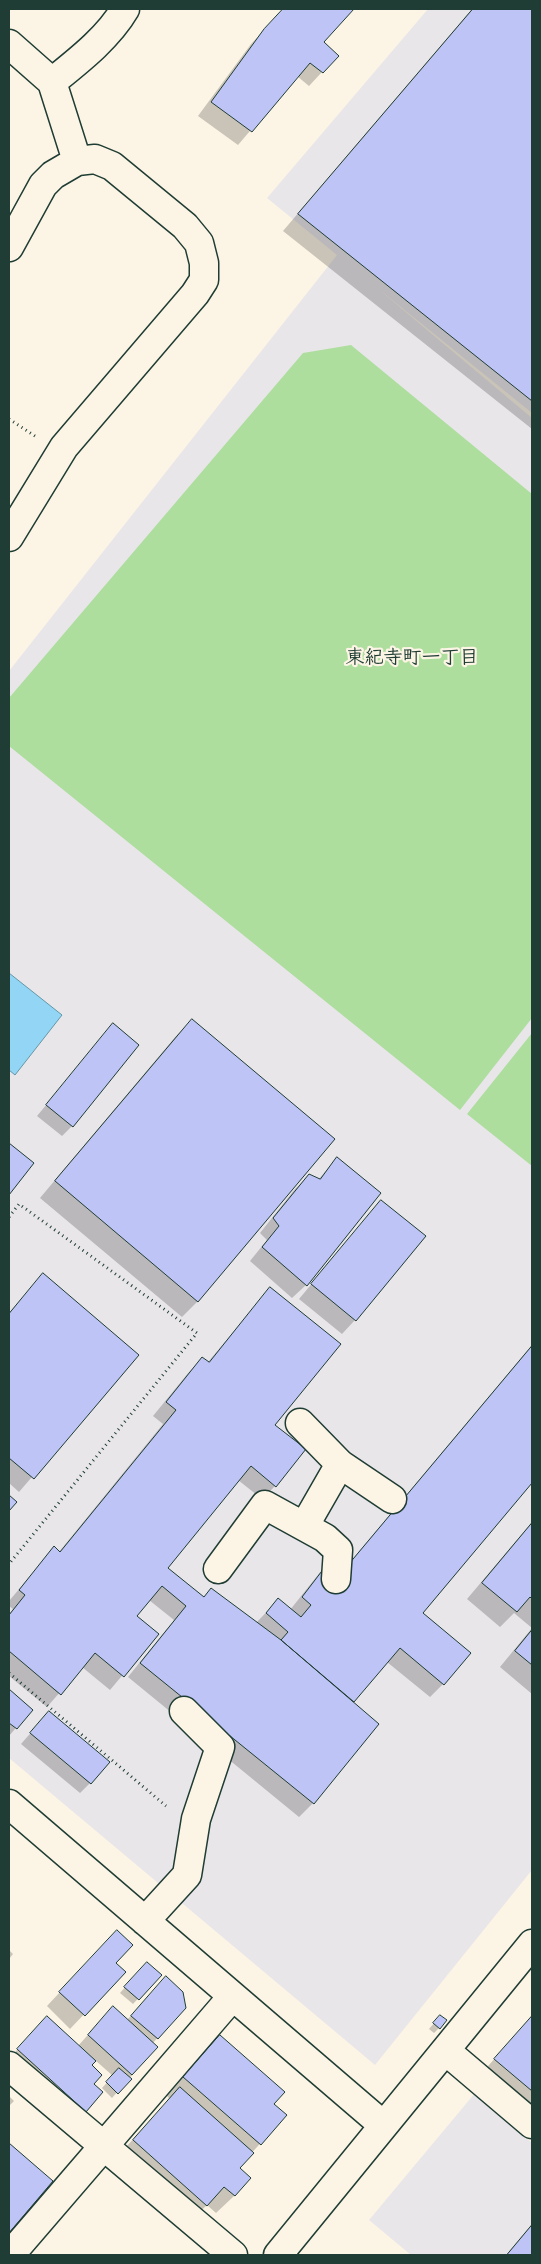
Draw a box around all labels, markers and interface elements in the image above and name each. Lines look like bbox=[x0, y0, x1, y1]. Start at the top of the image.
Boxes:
district label: 東紀寺町一丁目 bbox=[346, 649, 478, 671]

